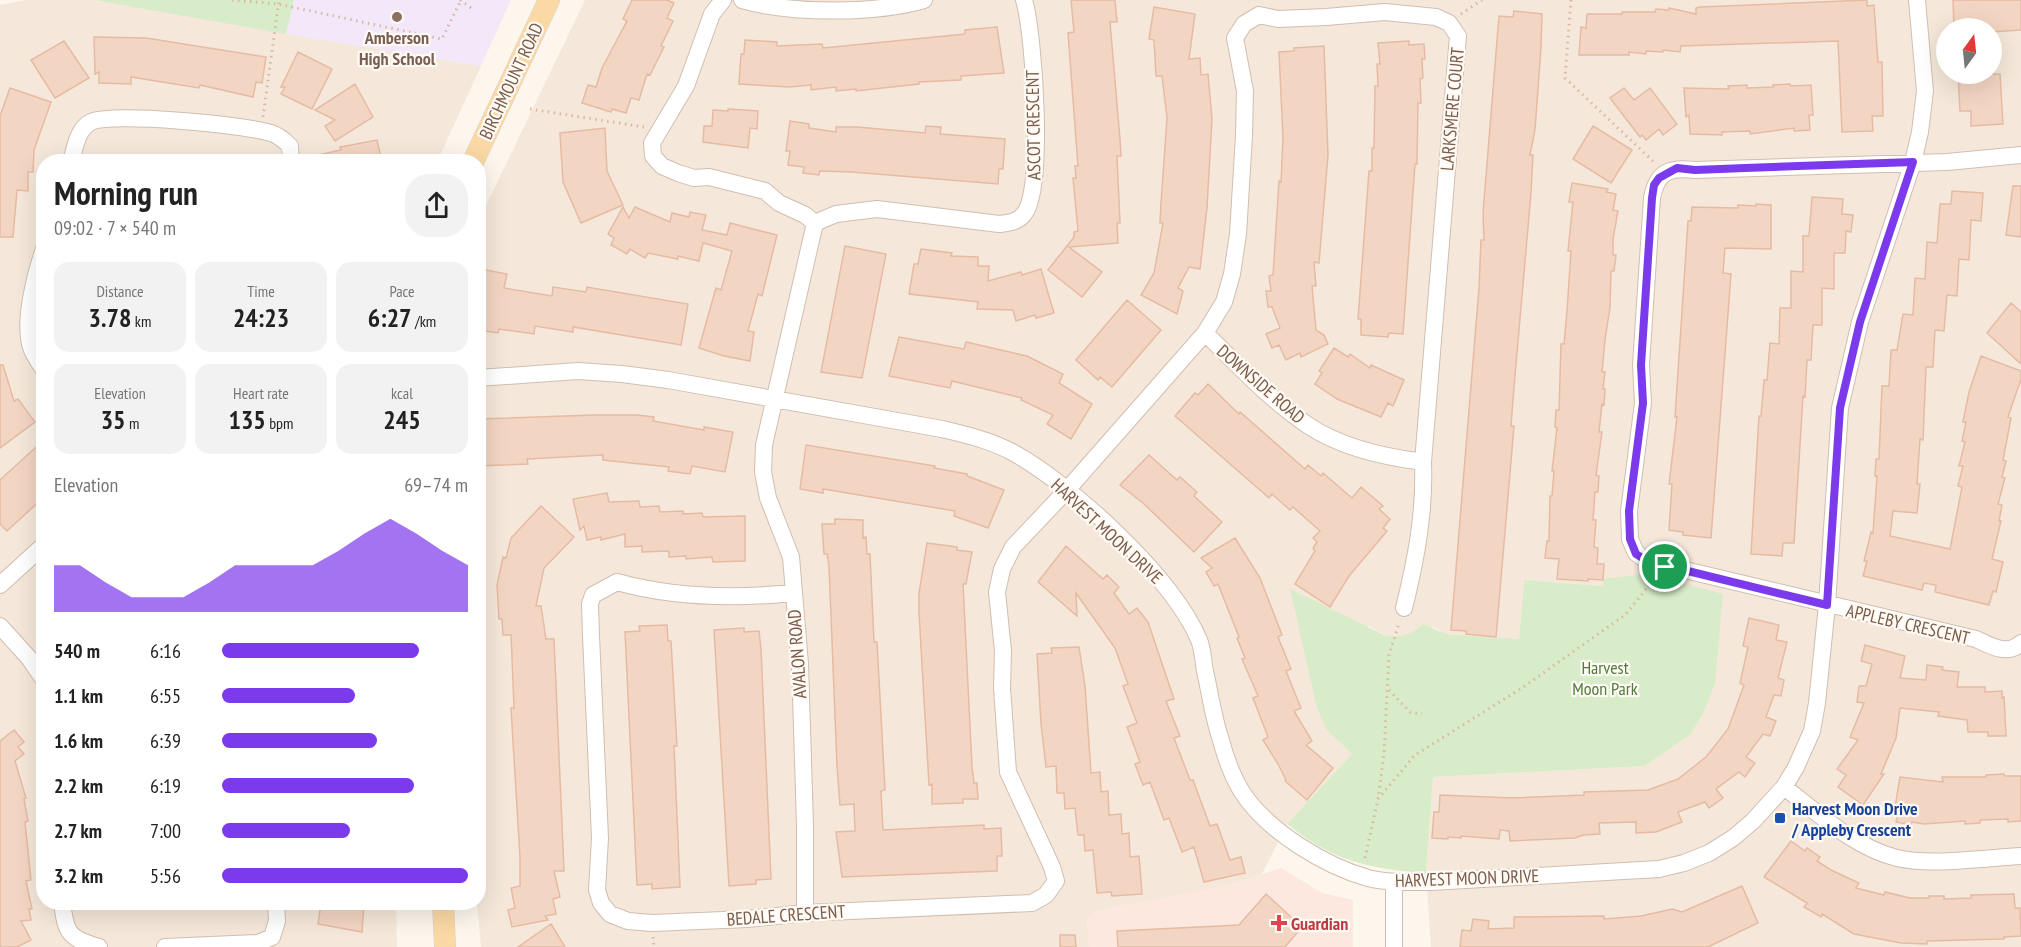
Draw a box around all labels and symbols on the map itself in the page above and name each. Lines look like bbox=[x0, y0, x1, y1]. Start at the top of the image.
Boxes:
marker: Amberson High School bbox=[390, 10, 404, 24]
north arrow bbox=[1936, 18, 2002, 84]
street label: BIRCHMOUNT ROAD bbox=[474, 19, 548, 143]
place label: Amberson High School bbox=[359, 26, 436, 70]
street label: LARKSMERE COURT bbox=[1435, 46, 1469, 172]
street label: ASCOT CRESCENT bbox=[1021, 70, 1045, 180]
street label: DOWNSIDE ROAD bbox=[1212, 339, 1310, 429]
street label: HARVEST MOON DRIVE bbox=[1046, 473, 1168, 589]
pin bbox=[1639, 541, 1690, 592]
street label: APPLEBY CRESCENT bbox=[1844, 599, 1972, 649]
street label: AVALON ROAD bbox=[782, 609, 812, 699]
park label: Harvest Moon Park bbox=[1572, 656, 1638, 700]
place label: Harvest Moon Drive / Appleby Crescent bbox=[1791, 797, 1918, 841]
marker: Harvest Moon Drive / Appleby Crescent bbox=[1773, 811, 1787, 825]
street label: HARVEST MOON DRIVE bbox=[1395, 864, 1539, 892]
street label: BEDALE CRESCENT bbox=[726, 899, 846, 931]
place label: Guardian bbox=[1291, 912, 1348, 935]
marker: Guardian bbox=[1272, 916, 1286, 930]

